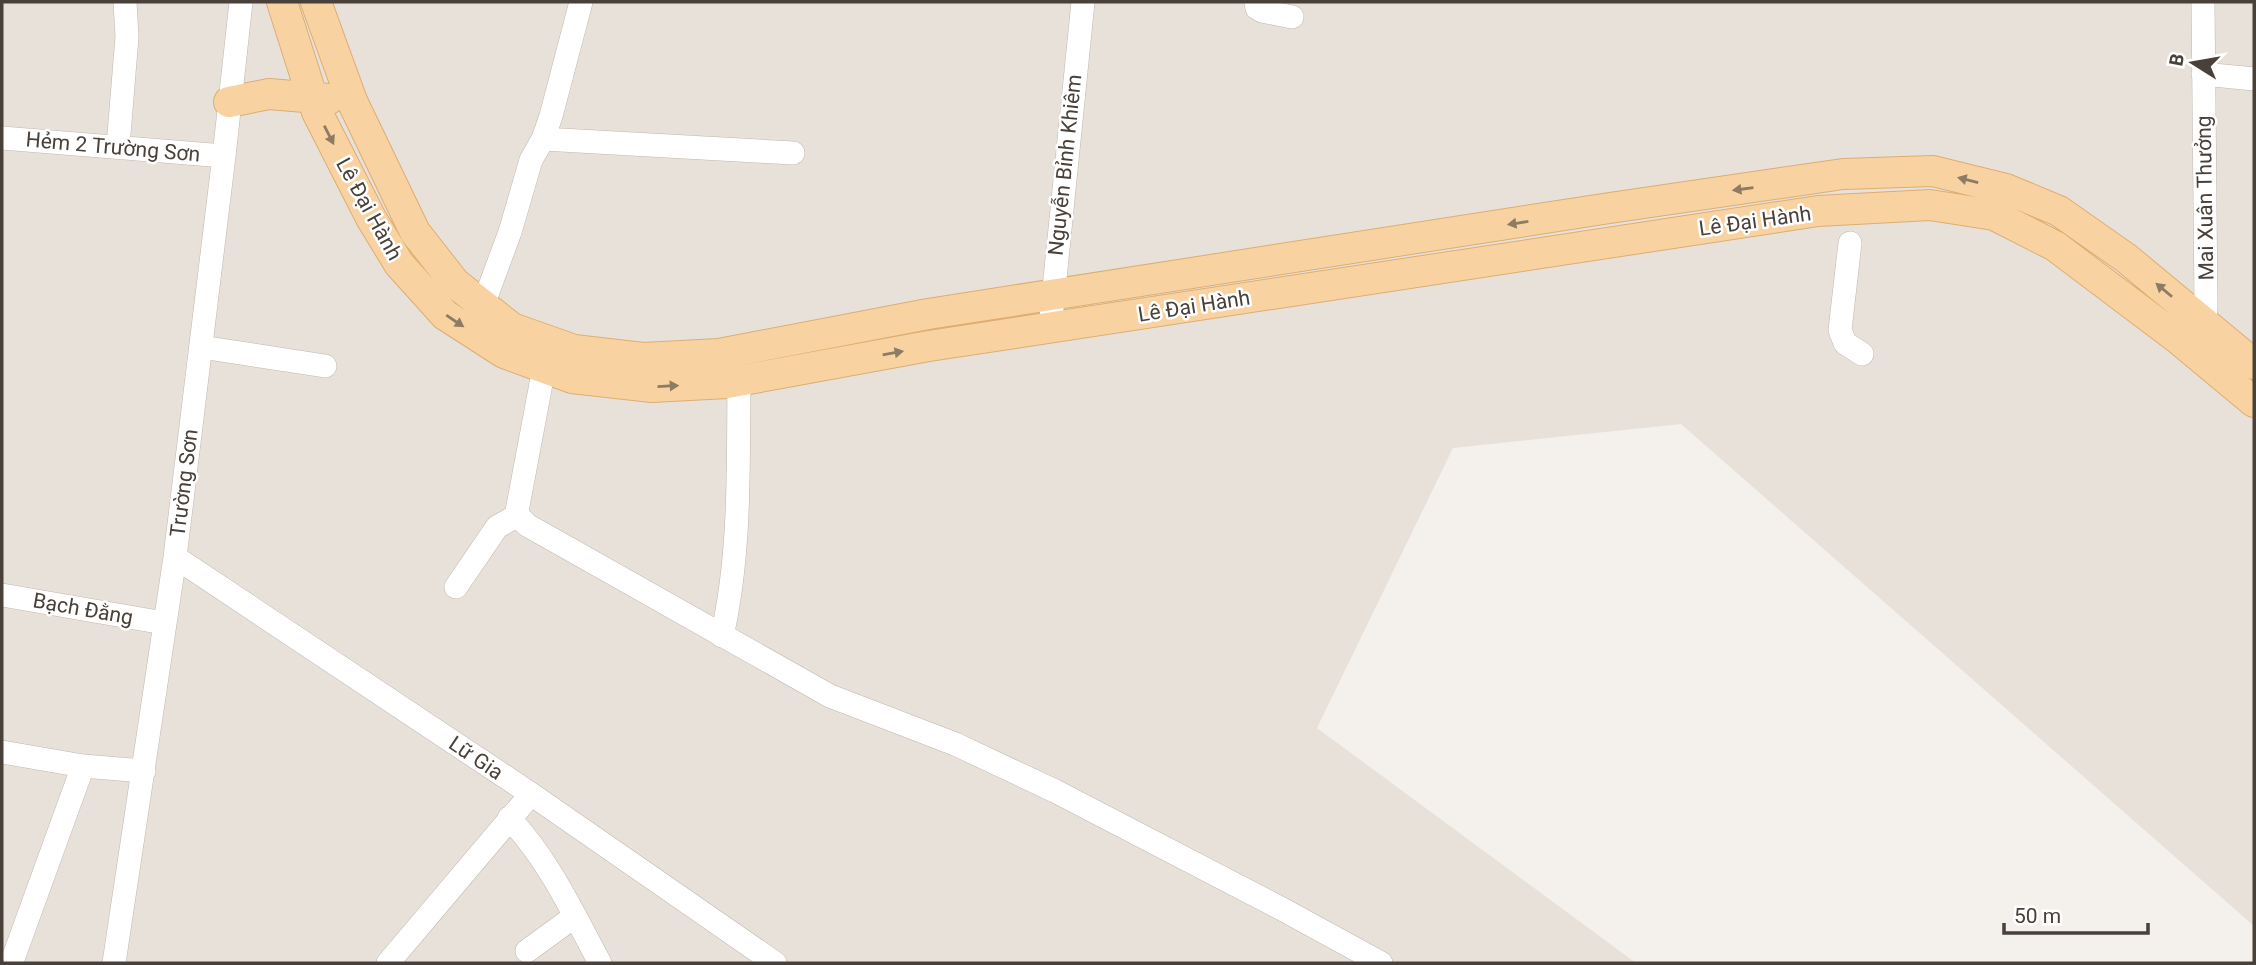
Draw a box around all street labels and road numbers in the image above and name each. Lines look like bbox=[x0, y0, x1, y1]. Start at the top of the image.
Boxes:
street label: Nguyễn Bỉnh Khiêm bbox=[1044, 73, 1086, 257]
street label: Mai Xuân Thưởng bbox=[2192, 115, 2218, 281]
street label: Hẻm 2 Trường Sơn bbox=[25, 127, 201, 167]
street label: Lê Đại Hành bbox=[331, 154, 407, 264]
street label: Lê Đại Hành bbox=[1697, 201, 1813, 241]
street label: Lê Đại Hành bbox=[1136, 285, 1252, 327]
street label: Trường Sơn bbox=[165, 428, 203, 538]
street label: Bạch Đằng bbox=[31, 588, 135, 630]
street label: Lữ Gia bbox=[444, 731, 508, 785]

